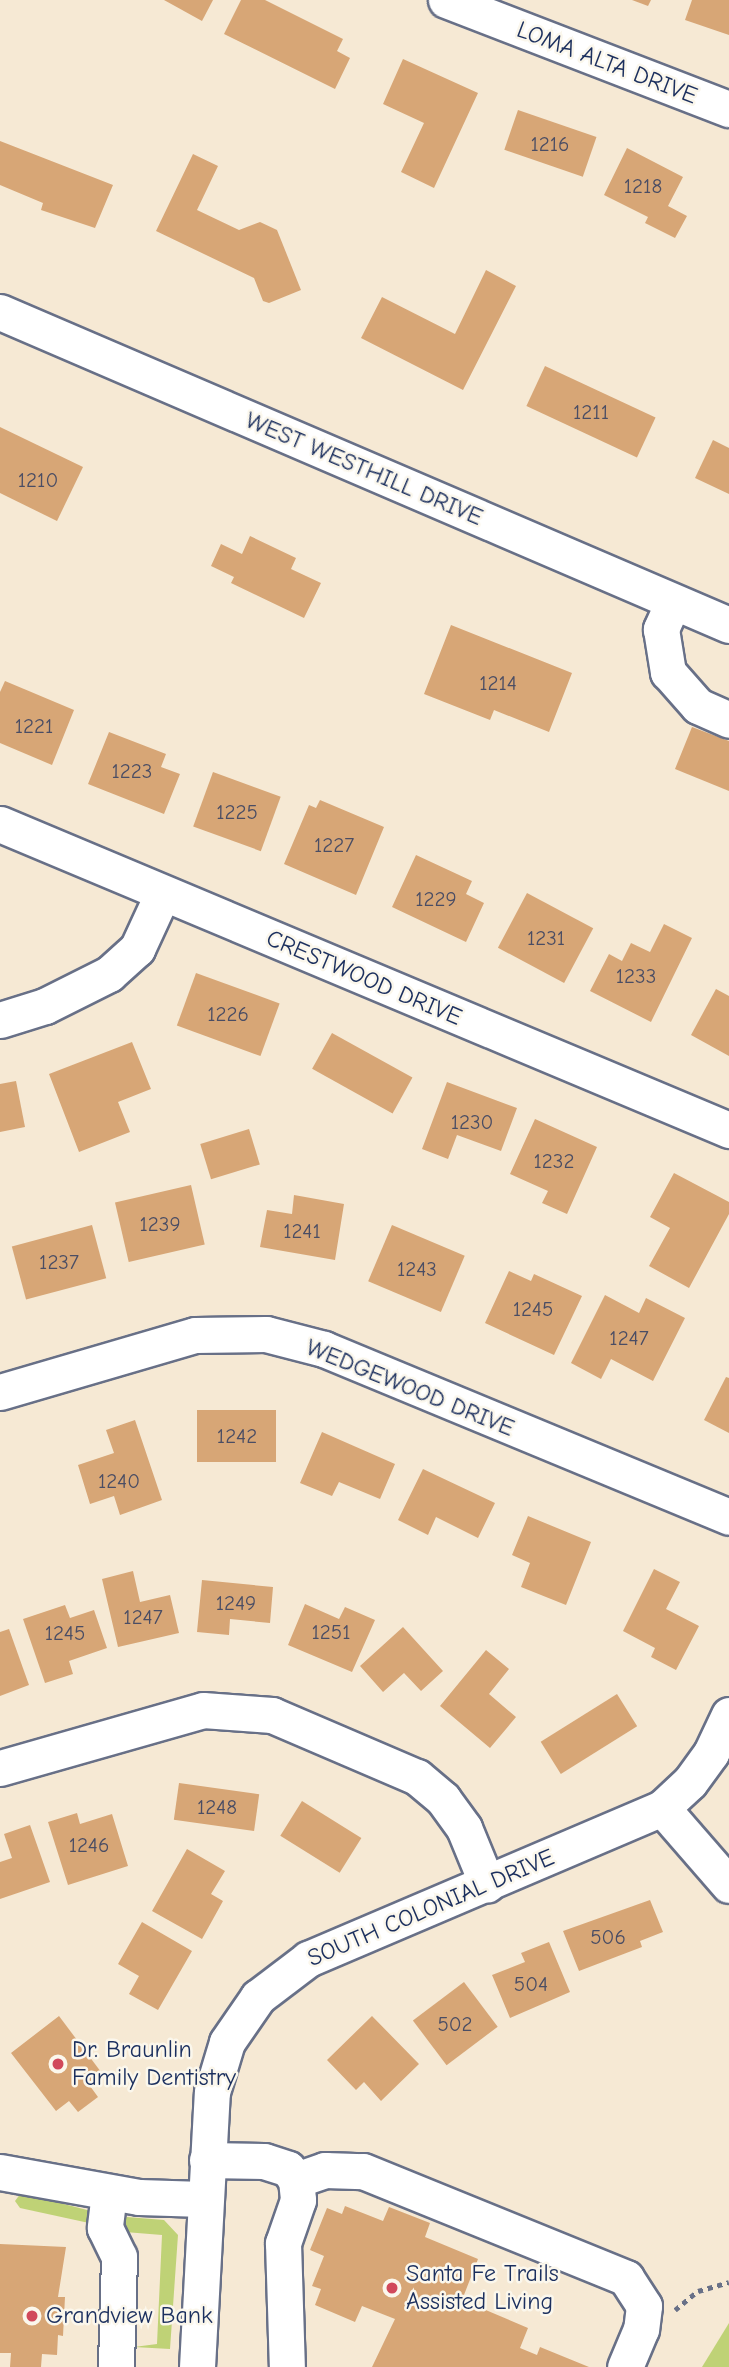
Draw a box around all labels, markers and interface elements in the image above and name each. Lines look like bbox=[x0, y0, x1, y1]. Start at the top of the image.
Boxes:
street label: LOMA ALTA DRIVE bbox=[513, 15, 701, 111]
house number: 1216 bbox=[531, 131, 569, 157]
house number: 1218 bbox=[624, 173, 662, 199]
house number: 1211 bbox=[573, 399, 609, 425]
street label: WEST WESTHILL DRIVE bbox=[241, 406, 487, 532]
house number: 1210 bbox=[18, 467, 58, 493]
house number: 1214 bbox=[479, 670, 517, 696]
house number: 1221 bbox=[15, 713, 53, 739]
house number: 1223 bbox=[112, 758, 152, 784]
house number: 1225 bbox=[216, 799, 258, 825]
house number: 1227 bbox=[314, 832, 354, 858]
house number: 1229 bbox=[415, 886, 457, 912]
street label: CRESTWOOD DRIVE bbox=[262, 924, 466, 1032]
house number: 1231 bbox=[527, 925, 565, 951]
house number: 1233 bbox=[616, 963, 656, 989]
house number: 1226 bbox=[207, 1001, 249, 1027]
house number: 1230 bbox=[451, 1109, 493, 1135]
house number: 1232 bbox=[534, 1148, 574, 1174]
house number: 1239 bbox=[139, 1211, 181, 1237]
house number: 1241 bbox=[283, 1218, 321, 1244]
house number: 1237 bbox=[39, 1249, 79, 1275]
house number: 1243 bbox=[397, 1256, 437, 1282]
house number: 1245 bbox=[513, 1296, 553, 1322]
house number: 1247 bbox=[609, 1325, 649, 1351]
street label: WEDGEWOOD DRIVE bbox=[302, 1333, 518, 1443]
house number: 1242 bbox=[217, 1423, 257, 1449]
house number: 1240 bbox=[98, 1468, 140, 1494]
house number: 1249 bbox=[216, 1590, 256, 1616]
house number: 1247 bbox=[123, 1604, 163, 1630]
house number: 1251 bbox=[312, 1619, 350, 1645]
house number: 1245 bbox=[45, 1620, 85, 1646]
house number: 1248 bbox=[197, 1794, 237, 1820]
house number: 1246 bbox=[69, 1832, 109, 1858]
street label: SOUTH COLONIAL DRIVE bbox=[303, 1843, 559, 1973]
house number: 506 bbox=[590, 1924, 626, 1950]
house number: 504 bbox=[514, 1971, 548, 1997]
house number: 502 bbox=[437, 2011, 473, 2037]
place label: Dr. Braunlin Family Dentistry bbox=[72, 2036, 236, 2092]
marker: Dr. Braunlin Family Dentistry bbox=[50, 2056, 66, 2072]
place label: Santa Fe Trails Assisted Living bbox=[406, 2260, 559, 2316]
marker: Santa Fe Trails Assisted Living bbox=[384, 2280, 400, 2296]
place label: Grandview Bank bbox=[46, 2302, 213, 2330]
marker: Grandview Bank bbox=[24, 2308, 40, 2324]

